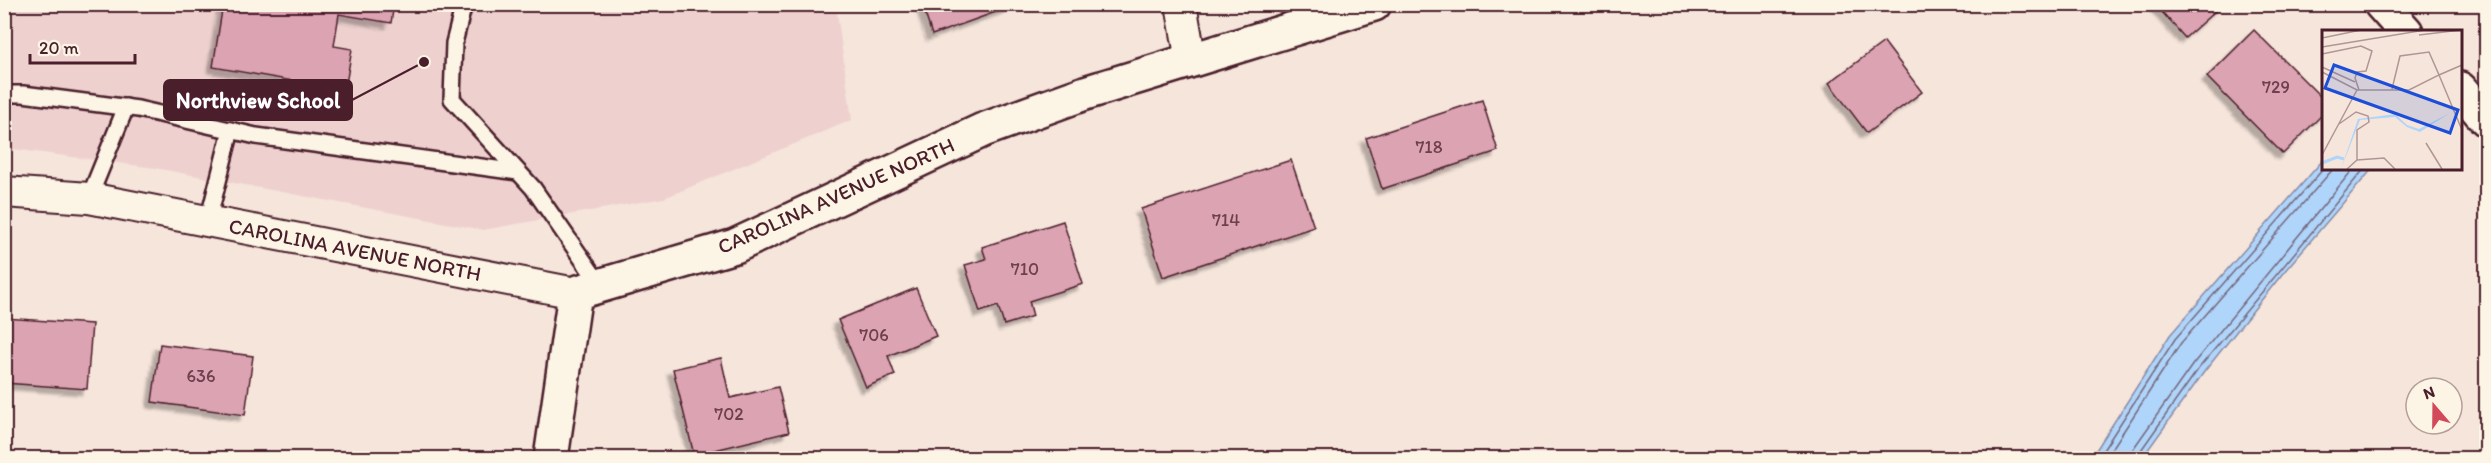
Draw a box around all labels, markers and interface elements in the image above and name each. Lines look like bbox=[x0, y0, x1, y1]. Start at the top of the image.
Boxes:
scale bar bbox=[30, 27, 135, 65]
inset map bbox=[2322, 30, 2461, 170]
text: 20 m bbox=[39, 37, 79, 59]
house number: 729 bbox=[2262, 76, 2290, 98]
callout: Northview School bbox=[164, 80, 352, 120]
text: Northview School bbox=[176, 87, 341, 114]
street label: CAROLINA AVENUE NORTH bbox=[714, 132, 958, 259]
house number: 718 bbox=[1415, 136, 1443, 158]
house number: 714 bbox=[1212, 209, 1240, 231]
street label: CAROLINA AVENUE NORTH bbox=[227, 213, 483, 286]
house number: 710 bbox=[1011, 258, 1039, 280]
house number: 706 bbox=[859, 324, 889, 346]
house number: 636 bbox=[187, 365, 215, 387]
north arrow bbox=[2404, 376, 2464, 436]
text: N bbox=[2421, 382, 2437, 403]
house number: 702 bbox=[714, 403, 744, 425]

